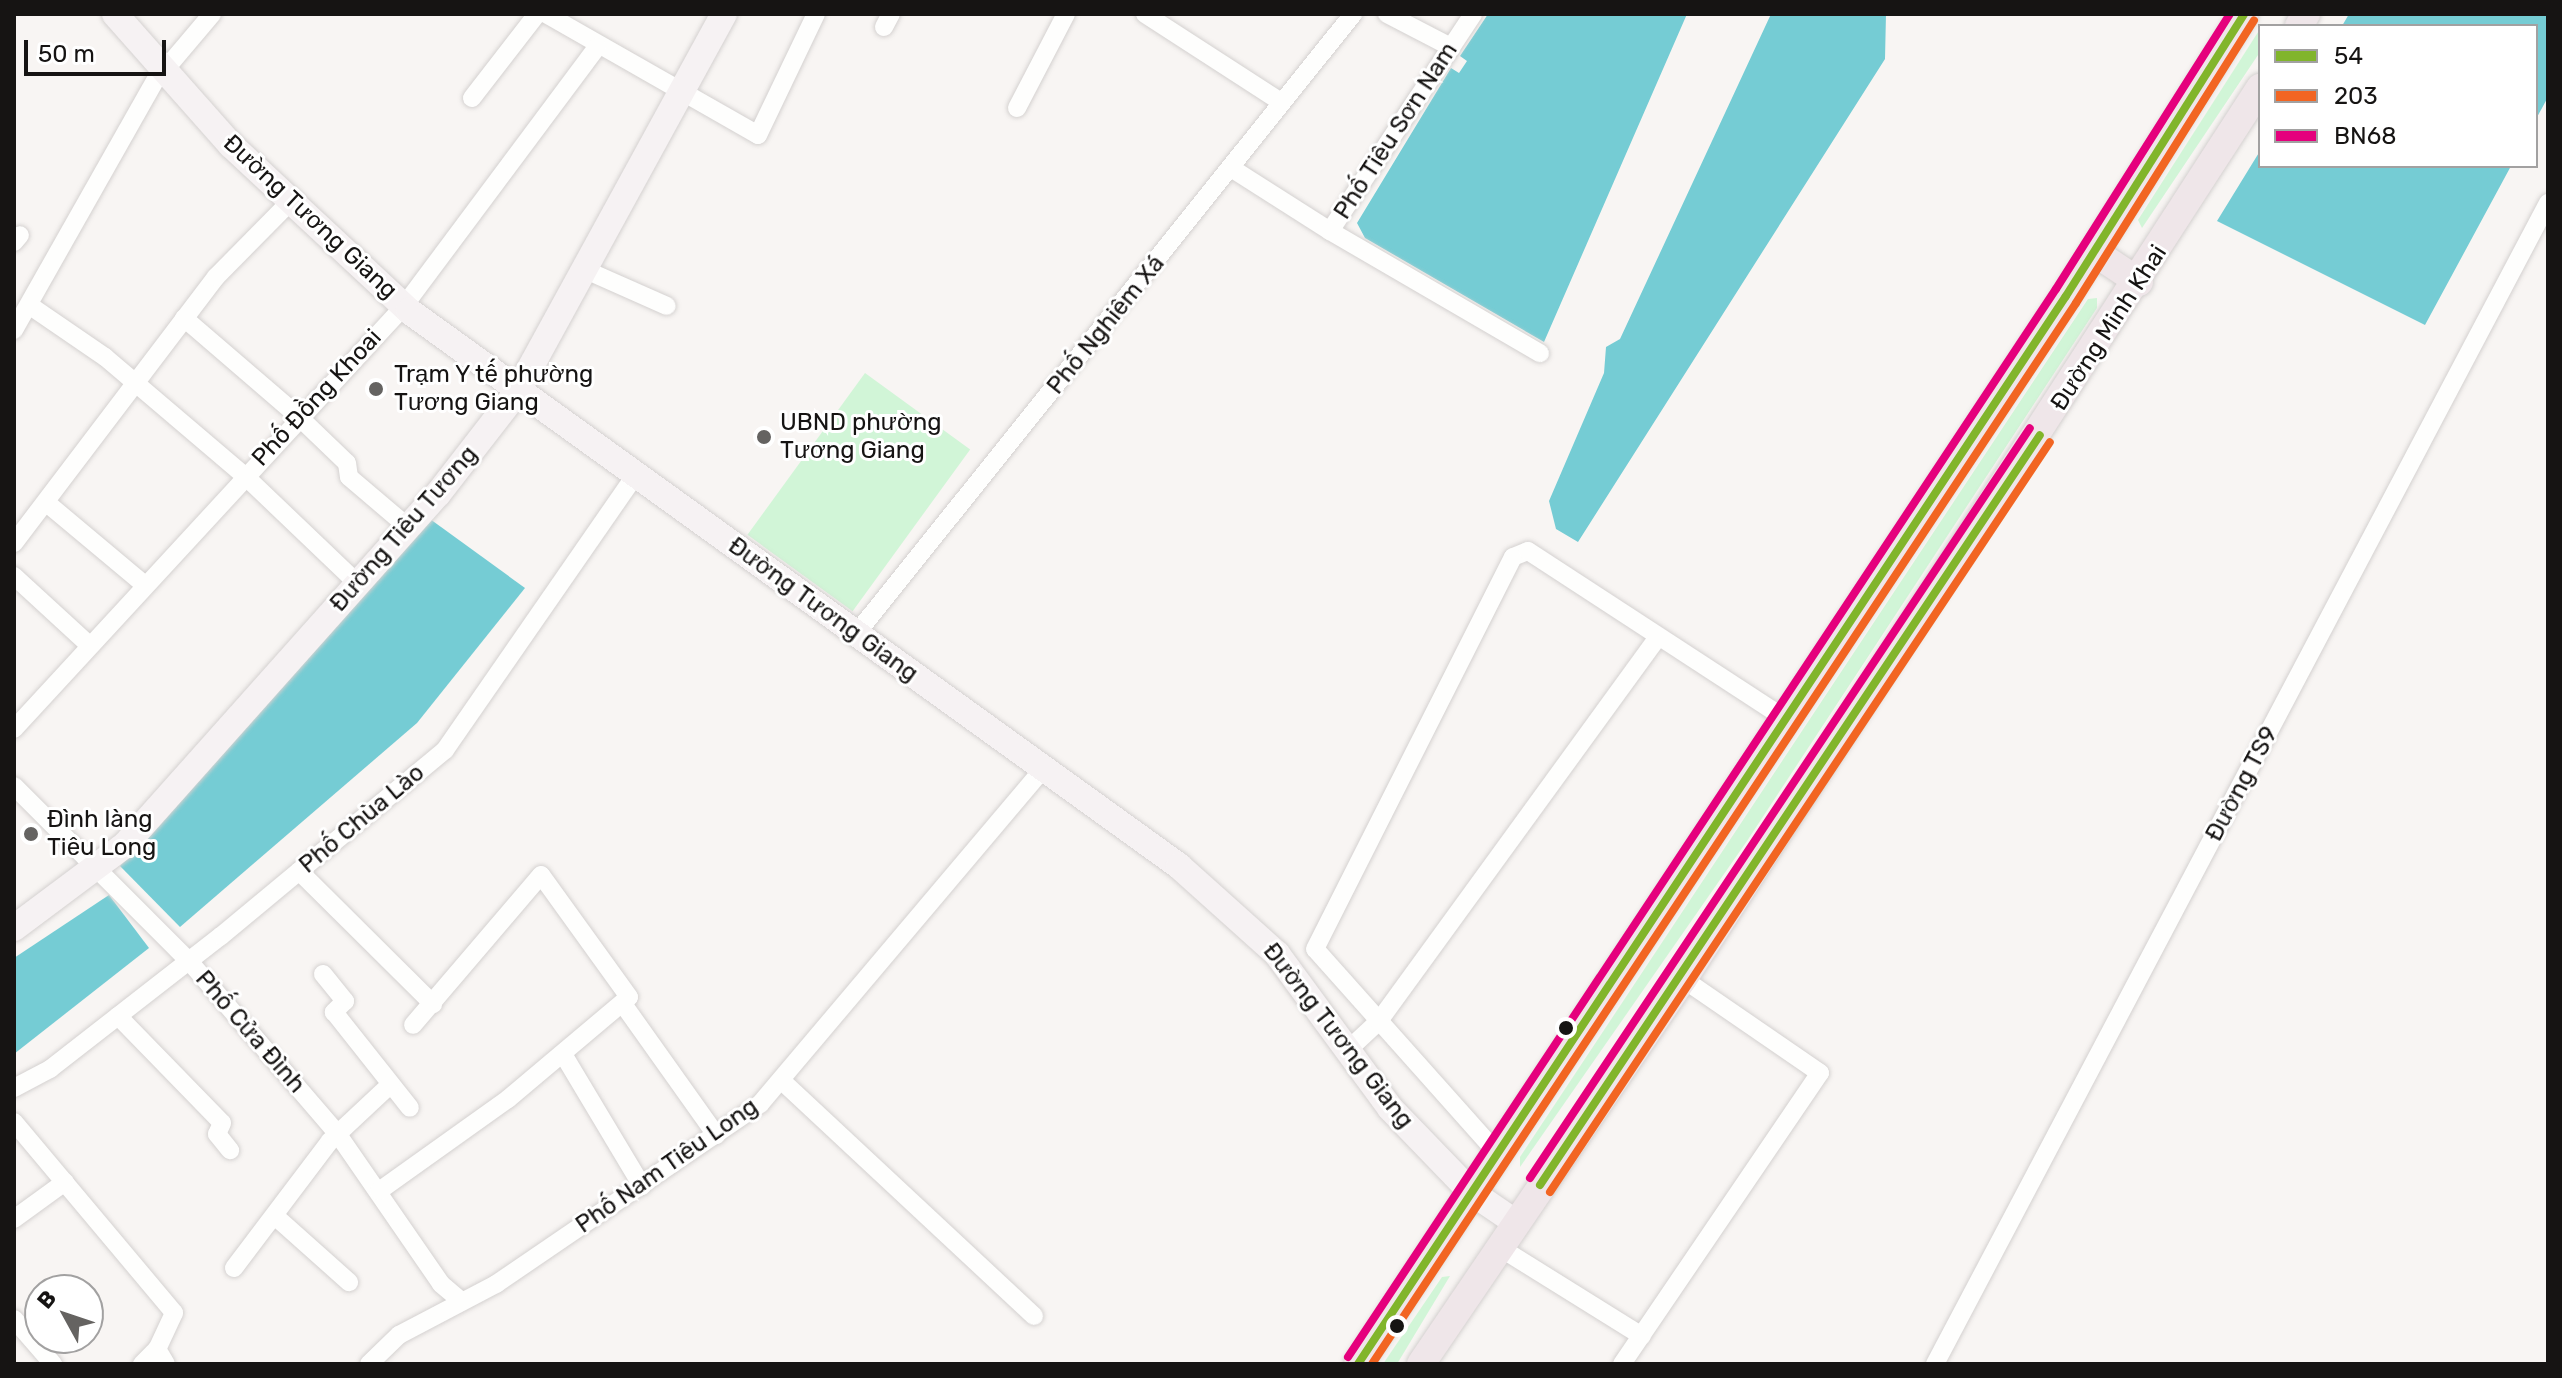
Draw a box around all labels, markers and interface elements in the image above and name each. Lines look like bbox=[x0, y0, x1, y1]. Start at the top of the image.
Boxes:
scale bar bbox=[28, 24, 170, 74]
legend bbox=[2258, 24, 2538, 168]
street label: Phố Tiêu Sơn Nam bbox=[1328, 37, 1464, 225]
text: 50 m bbox=[38, 40, 95, 68]
text: 54 bbox=[2334, 42, 2363, 70]
text: 203 bbox=[2334, 82, 2378, 110]
text: BN68 bbox=[2334, 122, 2396, 150]
street label: Đường Tương Giang bbox=[217, 129, 403, 305]
street label: Đường Minh Khai bbox=[2045, 240, 2173, 416]
street label: Phố Nghiêm Xá bbox=[1041, 250, 1171, 400]
street label: Phố Đồng Khoai bbox=[246, 324, 388, 472]
place label: Trạm Y tế phường Tương Giang bbox=[394, 361, 595, 417]
marker: Trạm Y tế phường Tương Giang bbox=[365, 378, 387, 400]
place label: UBND phường Tương Giang bbox=[780, 409, 942, 465]
marker: UBND phường Tương Giang bbox=[755, 428, 773, 446]
street label: Đường Tiêu Tương bbox=[324, 440, 484, 618]
street label: Đường Tương Giang bbox=[722, 531, 924, 689]
street label: Đường TS9 bbox=[2200, 721, 2284, 847]
street label: Phố Chùa Lào bbox=[294, 758, 430, 880]
place label: Đình làng Tiêu Long bbox=[47, 806, 156, 862]
marker: Đình làng Tiêu Long bbox=[22, 825, 40, 843]
street label: Đường Tương Giang bbox=[1256, 937, 1420, 1135]
street label: Phố Cửa Đình bbox=[189, 965, 311, 1099]
unlabelled marker bbox=[1558, 1020, 1574, 1036]
street label: Phố Nam Tiêu Long bbox=[570, 1092, 764, 1240]
north arrow bbox=[24, 1274, 104, 1354]
text: B bbox=[31, 1285, 62, 1314]
unlabelled marker bbox=[1389, 1318, 1405, 1334]

